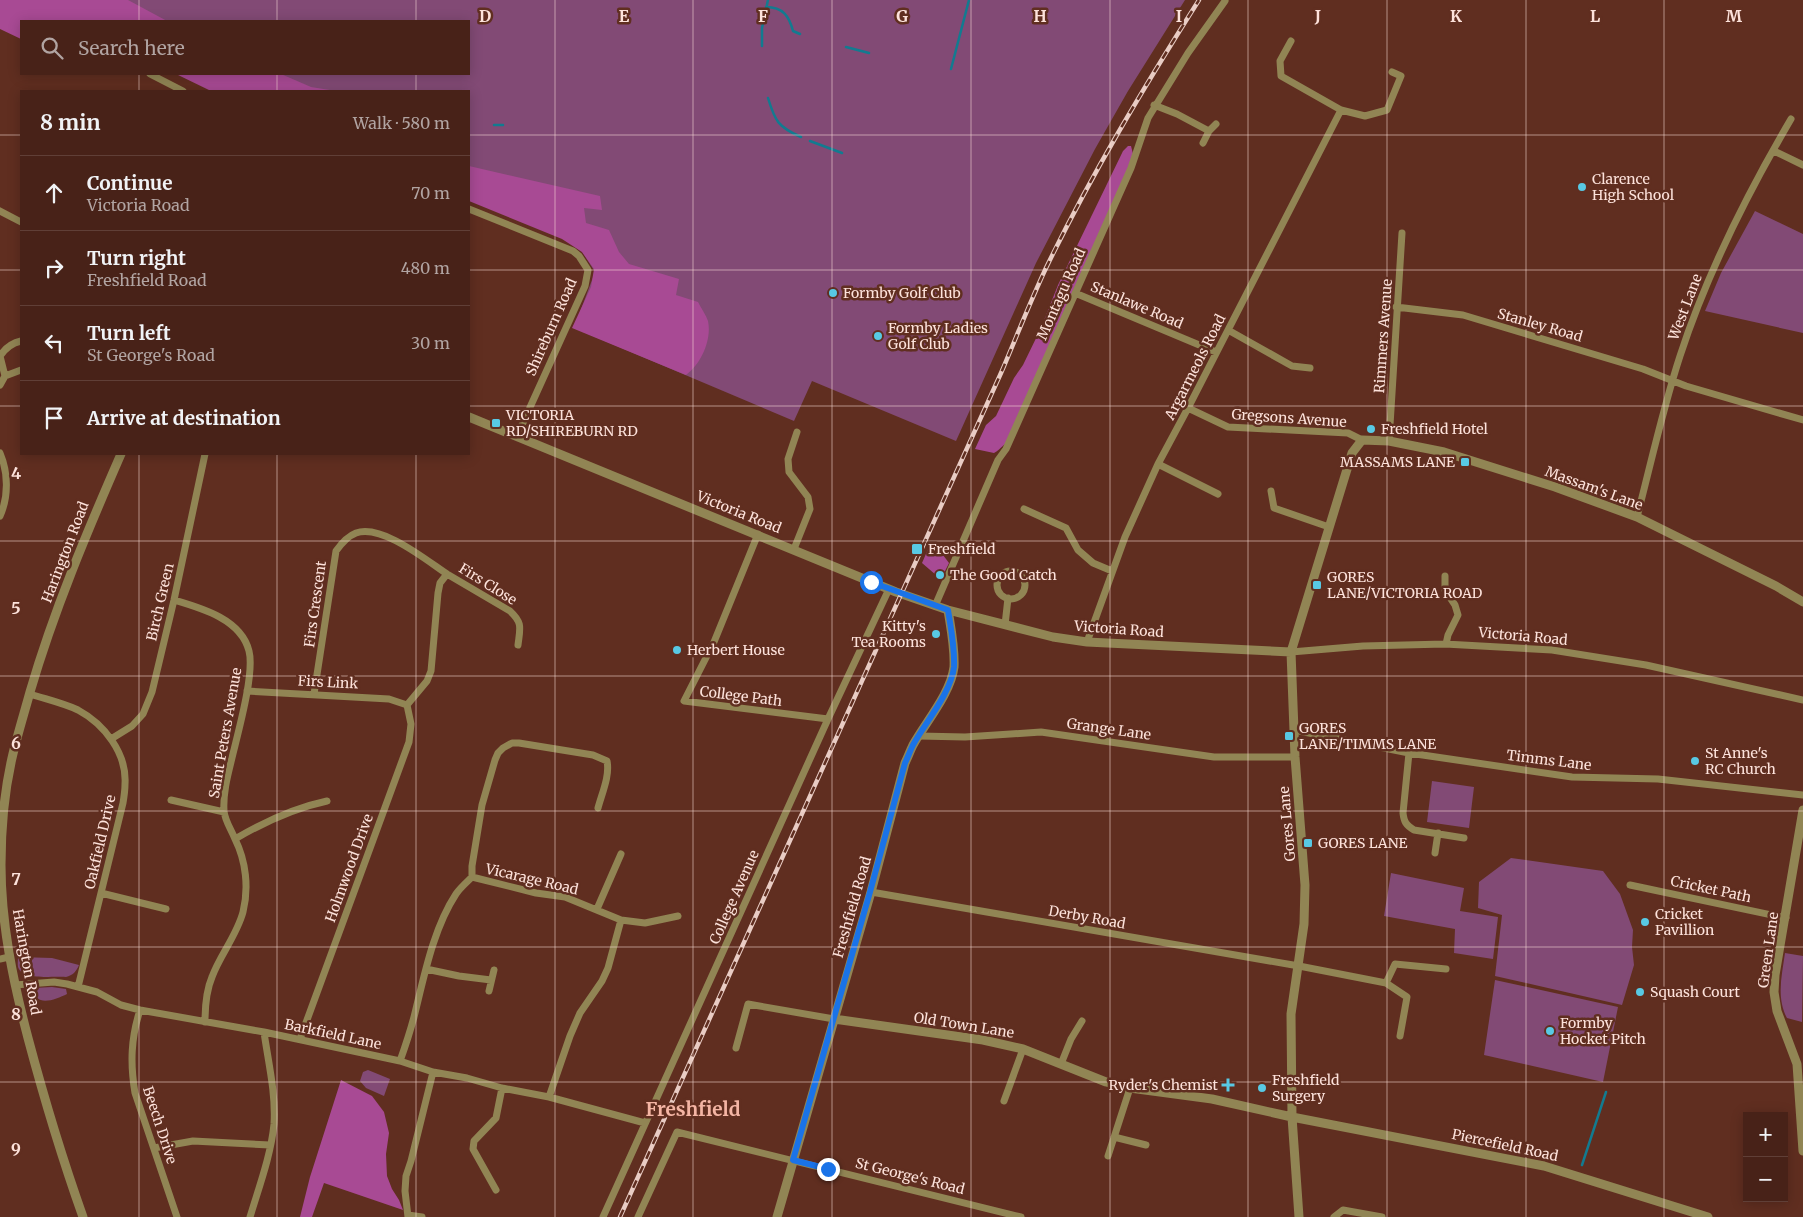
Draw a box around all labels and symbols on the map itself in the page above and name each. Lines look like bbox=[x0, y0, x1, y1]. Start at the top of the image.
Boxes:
text: D bbox=[479, 6, 491, 26]
text: E bbox=[619, 6, 630, 26]
text: F bbox=[758, 6, 768, 26]
text: G bbox=[896, 6, 908, 26]
text: H bbox=[1033, 6, 1047, 26]
text: I bbox=[1176, 6, 1182, 26]
text: J bbox=[1314, 6, 1321, 26]
text: K bbox=[1450, 6, 1462, 26]
text: L bbox=[1590, 6, 1600, 26]
text: M bbox=[1726, 6, 1743, 26]
place label: Clarence High School bbox=[1592, 170, 1675, 204]
marker: Clarence High School bbox=[1576, 181, 1588, 193]
street label: Montagu Road bbox=[1033, 245, 1090, 343]
street label: West Lane bbox=[1664, 271, 1706, 344]
street label: Shireburn Road bbox=[521, 275, 581, 379]
street label: Stanlawe Road bbox=[1088, 277, 1186, 333]
street label: Rimmers Avenue bbox=[1370, 278, 1396, 394]
place label: Formby Golf Club bbox=[843, 284, 961, 302]
marker: Formby Golf Club bbox=[827, 287, 839, 299]
street label: Stanley Road bbox=[1495, 304, 1585, 346]
street label: Argarmeols Road bbox=[1160, 311, 1230, 424]
place label: Formby Ladies Golf Club bbox=[888, 319, 988, 353]
marker: Formby Ladies Golf Club bbox=[872, 330, 884, 342]
street label: Gregsons Avenue bbox=[1231, 405, 1347, 431]
place label: VICTORIA RD/SHIREBURN RD bbox=[505, 406, 638, 440]
marker: VICTORIA RD/SHIREBURN RD bbox=[490, 417, 502, 429]
place label: Freshfield Hotel bbox=[1381, 420, 1488, 438]
marker: Freshfield Hotel bbox=[1365, 423, 1377, 435]
place label: MASSAMS LANE bbox=[1340, 453, 1455, 471]
marker: MASSAMS LANE bbox=[1459, 456, 1471, 468]
street label: Massam's Lane bbox=[1543, 462, 1645, 514]
text: 4 bbox=[11, 463, 21, 483]
street label: Victoria Road bbox=[693, 486, 784, 537]
street label: Harington Road bbox=[37, 498, 93, 605]
place label: Freshfield bbox=[928, 540, 996, 558]
marker: Freshfield bbox=[910, 542, 924, 556]
street label: Firs Crescent bbox=[300, 559, 330, 648]
street label: Firs Close bbox=[456, 559, 520, 609]
street label: Birch Green bbox=[142, 561, 178, 643]
place label: The Good Catch bbox=[950, 566, 1057, 584]
place label: GORES LANE/VICTORIA ROAD bbox=[1327, 568, 1483, 602]
marker: The Good Catch bbox=[934, 569, 946, 581]
route start bbox=[860, 571, 883, 594]
marker: GORES LANE/VICTORIA ROAD bbox=[1311, 579, 1323, 591]
text: 5 bbox=[11, 598, 21, 618]
place label: Kitty's Tea Rooms bbox=[852, 617, 926, 651]
street label: Victoria Road bbox=[1073, 617, 1165, 641]
street label: Victoria Road bbox=[1477, 623, 1569, 649]
marker: Kitty's Tea Rooms bbox=[930, 628, 942, 640]
place label: Herbert House bbox=[687, 641, 785, 659]
marker: Herbert House bbox=[671, 644, 683, 656]
street label: Saint Peters Avenue bbox=[205, 666, 245, 800]
street label: Firs Link bbox=[297, 671, 359, 693]
street label: College Path bbox=[699, 682, 783, 710]
street label: Grange Lane bbox=[1066, 714, 1152, 744]
place label: GORES LANE/TIMMS LANE bbox=[1299, 719, 1436, 753]
marker: GORES LANE/TIMMS LANE bbox=[1283, 730, 1295, 742]
text: 6 bbox=[11, 733, 21, 753]
place label: St Anne's RC Church bbox=[1705, 744, 1776, 778]
street label: Timms Lane bbox=[1505, 746, 1593, 774]
marker: St Anne's RC Church bbox=[1689, 755, 1701, 767]
street label: Gores Lane bbox=[1275, 786, 1299, 862]
street label: Oakfield Drive bbox=[80, 793, 120, 891]
street label: Holmwood Drive bbox=[321, 811, 377, 925]
place label: GORES LANE bbox=[1318, 834, 1408, 852]
marker: GORES LANE bbox=[1302, 837, 1314, 849]
street label: College Avenue bbox=[705, 847, 763, 947]
street label: Freshfield Road bbox=[829, 854, 875, 960]
street label: Vicarage Road bbox=[483, 859, 581, 899]
text: 7 bbox=[11, 869, 21, 889]
street label: Cricket Path bbox=[1669, 872, 1753, 906]
street label: Derby Road bbox=[1047, 901, 1128, 933]
place label: Cricket Pavillion bbox=[1655, 905, 1714, 939]
street label: Harington Road bbox=[9, 908, 45, 1017]
street label: Green Lane bbox=[1754, 911, 1782, 989]
marker: Cricket Pavillion bbox=[1639, 916, 1651, 928]
place label: Squash Court bbox=[1650, 983, 1740, 1001]
marker: Squash Court bbox=[1634, 986, 1646, 998]
text: 8 bbox=[11, 1004, 21, 1024]
street label: Old Town Lane bbox=[913, 1008, 1015, 1042]
place label: Formby Hocket Pitch bbox=[1560, 1014, 1646, 1048]
street label: Barkfield Lane bbox=[283, 1015, 383, 1053]
marker: Formby Hocket Pitch bbox=[1544, 1025, 1556, 1037]
place label: Freshfield Surgery bbox=[1272, 1071, 1340, 1105]
place label: Ryder's Chemist bbox=[1109, 1076, 1219, 1094]
marker: Ryder's Chemist bbox=[1222, 1079, 1234, 1091]
marker: Freshfield Surgery bbox=[1256, 1082, 1268, 1094]
street label: Beech Drive bbox=[139, 1084, 181, 1166]
district label: Freshfield bbox=[646, 1097, 741, 1121]
street label: Piercefield Road bbox=[1450, 1125, 1560, 1165]
text: 9 bbox=[11, 1139, 21, 1159]
street label: St George's Road bbox=[854, 1154, 967, 1198]
route end bbox=[817, 1158, 840, 1181]

